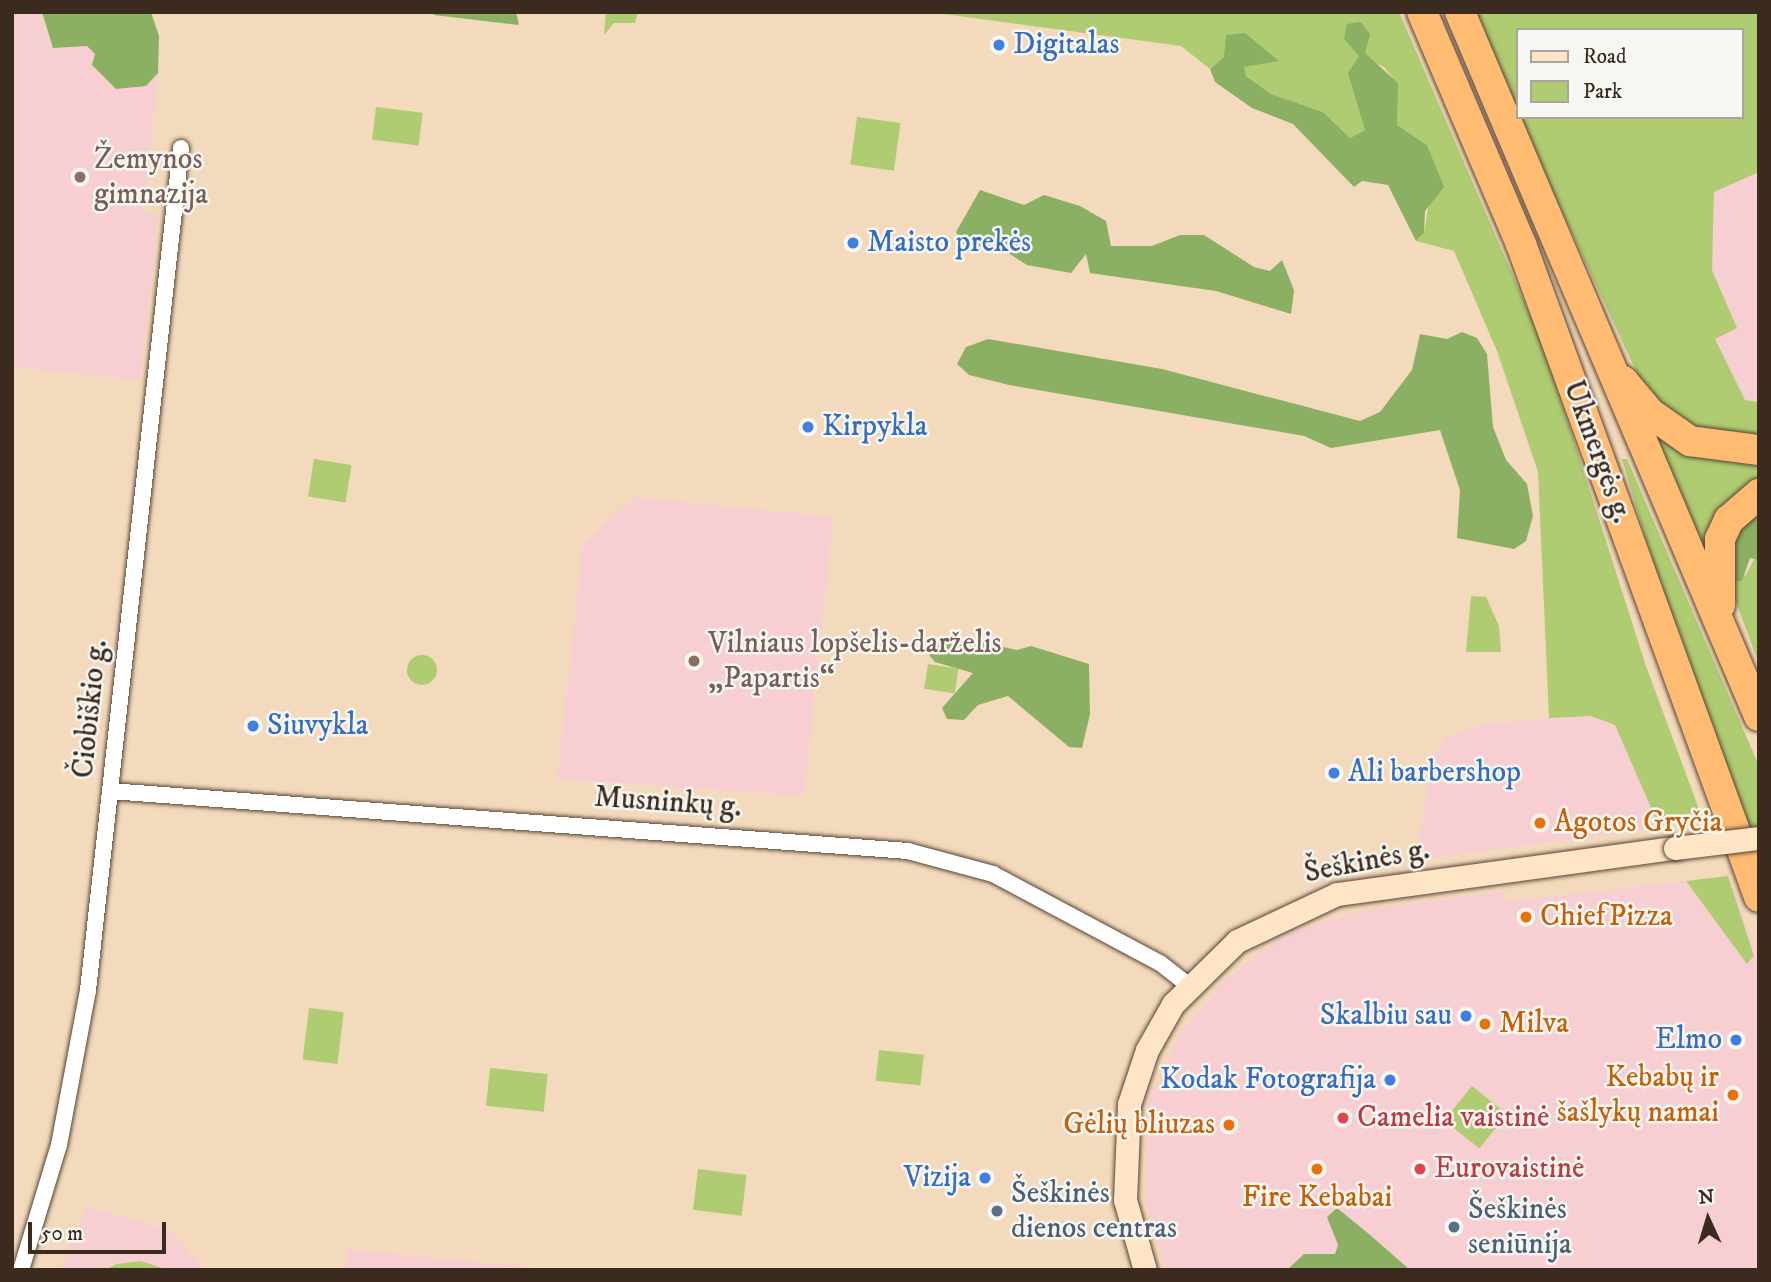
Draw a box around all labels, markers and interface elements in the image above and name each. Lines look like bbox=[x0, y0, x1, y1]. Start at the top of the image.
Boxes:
place label: Digitalas bbox=[1013, 27, 1119, 63]
legend bbox=[1516, 28, 1743, 119]
marker: Digitalas bbox=[991, 37, 1007, 53]
text: Road bbox=[1583, 44, 1627, 70]
text: Park bbox=[1583, 79, 1622, 105]
place label: Žemynos gimnazija bbox=[94, 142, 208, 212]
marker: Žemynos gimnazija bbox=[72, 169, 88, 185]
place label: Maisto prekės bbox=[867, 225, 1031, 261]
marker: Maisto prekės bbox=[845, 235, 861, 251]
street label: Ukmergės g. bbox=[1555, 376, 1639, 528]
place label: Kirpykla bbox=[822, 409, 927, 445]
marker: Kirpykla bbox=[800, 419, 816, 435]
place label: Vilniaus lopšelis-darželis „Papartis“ bbox=[708, 626, 1002, 696]
street label: Čiobiškio g. bbox=[66, 638, 116, 780]
marker: Vilniaus lopšelis-darželis „Papartis“ bbox=[686, 653, 702, 669]
place label: Siuvykla bbox=[267, 708, 369, 744]
marker: Siuvykla bbox=[245, 718, 261, 734]
place label: Ali barbershop bbox=[1348, 755, 1521, 791]
marker: Ali barbershop bbox=[1326, 765, 1342, 781]
street label: Musninkų g. bbox=[593, 780, 743, 826]
place label: Agotos Gryčia bbox=[1554, 805, 1723, 841]
marker: Agotos Gryčia bbox=[1532, 815, 1548, 831]
street label: Šeškinės g. bbox=[1301, 832, 1433, 892]
place label: ChiefPizza bbox=[1540, 899, 1673, 935]
marker: ChiefPizza bbox=[1518, 909, 1534, 925]
place label: Skalbiu sau bbox=[1320, 998, 1452, 1034]
place label: Milva bbox=[1499, 1006, 1569, 1042]
marker: Skalbiu sau bbox=[1458, 1008, 1474, 1024]
marker: Milva bbox=[1477, 1016, 1493, 1032]
place label: Elmo bbox=[1655, 1022, 1722, 1058]
marker: Elmo bbox=[1728, 1032, 1744, 1048]
place label: Kebabų ir šašlykų namai bbox=[1557, 1060, 1719, 1130]
place label: Kodak Fotografija bbox=[1160, 1062, 1376, 1098]
marker: Kodak Fotografija bbox=[1382, 1072, 1398, 1088]
marker: Kebabų ir šašlykų namai bbox=[1725, 1087, 1741, 1103]
place label: Camelia vaistinė bbox=[1357, 1100, 1550, 1136]
place label: Gėlių bliuzas bbox=[1063, 1107, 1215, 1143]
marker: Camelia vaistinė bbox=[1335, 1110, 1351, 1126]
marker: Gėlių bliuzas bbox=[1221, 1117, 1237, 1133]
place label: Eurovaistinė bbox=[1434, 1151, 1585, 1187]
place label: Vizija bbox=[904, 1160, 971, 1196]
marker: Fire Kebabai bbox=[1309, 1161, 1325, 1177]
marker: Eurovaistinė bbox=[1412, 1161, 1428, 1177]
marker: Vizija bbox=[977, 1170, 993, 1186]
place label: Šeškinės dienos centras bbox=[1011, 1176, 1177, 1246]
place label: Fire Kebabai bbox=[1242, 1180, 1392, 1216]
north arrow bbox=[1673, 1184, 1743, 1254]
text: N bbox=[1698, 1186, 1715, 1210]
place label: Šeškinės seniūnija bbox=[1468, 1192, 1572, 1262]
marker: Šeškinės dienos centras bbox=[989, 1203, 1005, 1219]
scale bar bbox=[32, 1208, 170, 1252]
marker: Šeškinės seniūnija bbox=[1446, 1219, 1462, 1235]
text: 50 m bbox=[41, 1221, 83, 1247]

